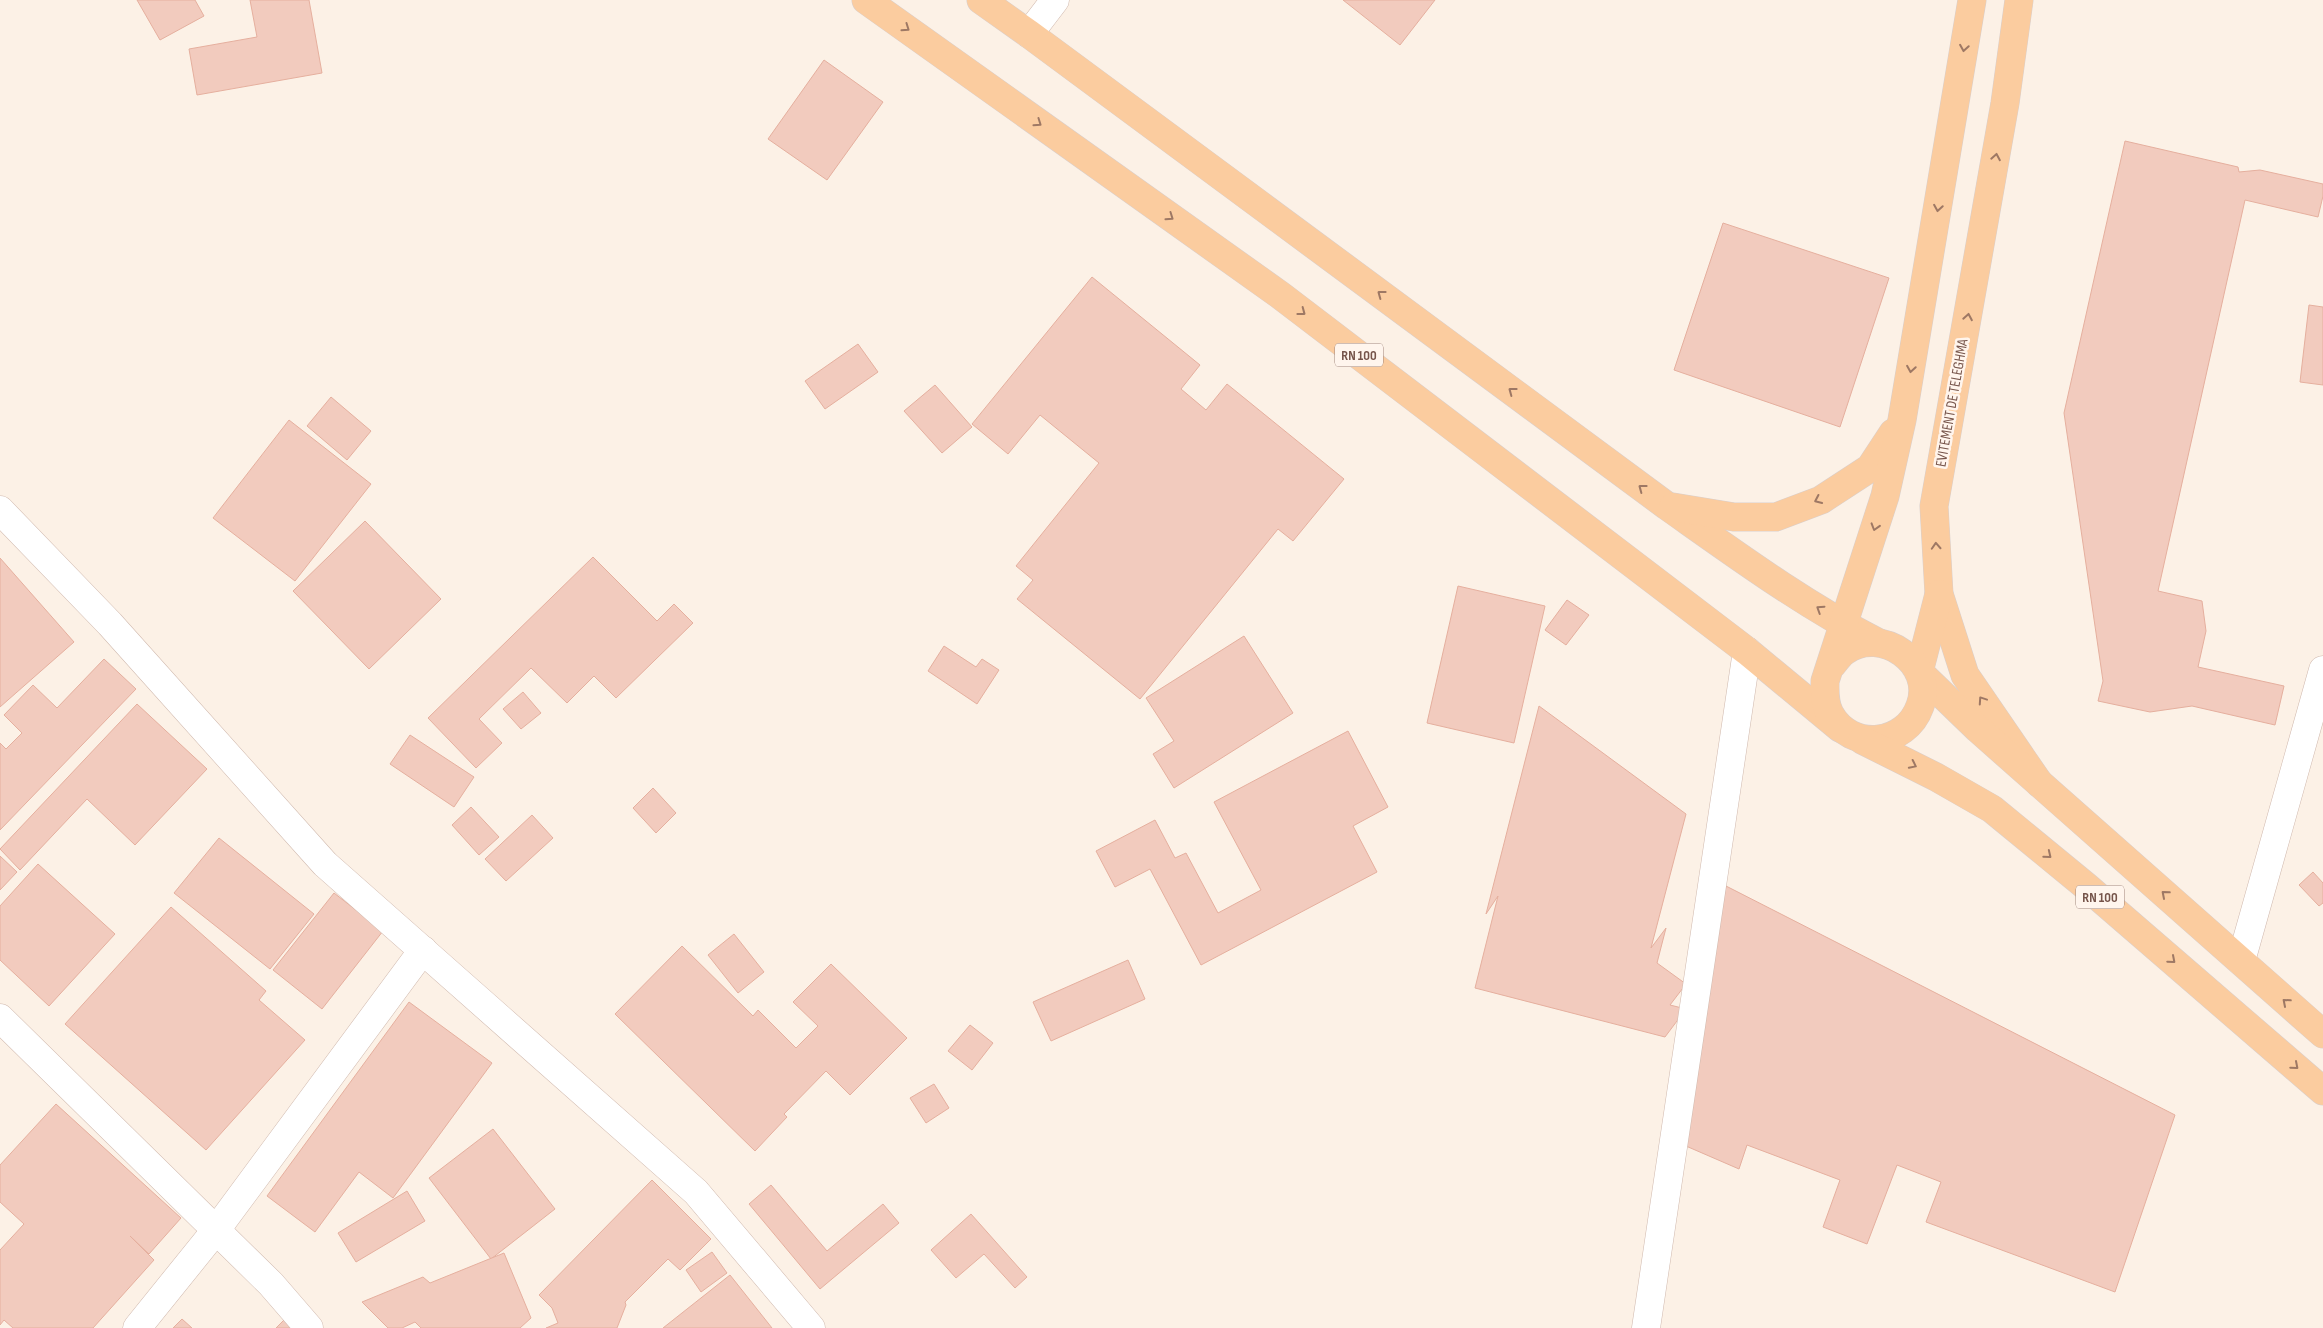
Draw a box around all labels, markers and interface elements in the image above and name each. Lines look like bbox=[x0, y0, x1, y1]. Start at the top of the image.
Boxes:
one-way arrow bbox=[900, 22, 910, 31]
one-way arrow bbox=[1960, 44, 1970, 52]
one-way arrow bbox=[1032, 117, 1042, 126]
one-way arrow bbox=[1990, 152, 2000, 161]
one-way arrow bbox=[1933, 204, 1943, 213]
one-way arrow bbox=[1164, 211, 1174, 220]
one-way arrow bbox=[1378, 292, 1387, 300]
one-way arrow bbox=[1296, 306, 1306, 315]
one-way arrow bbox=[1962, 312, 1972, 321]
street label: EVITEMENT DE TELEGHMA bbox=[1931, 337, 1973, 469]
road number: RN 100 bbox=[1335, 344, 1383, 366]
one-way arrow bbox=[1906, 364, 1916, 373]
one-way arrow bbox=[1508, 388, 1518, 397]
one-way arrow bbox=[1639, 485, 1648, 493]
one-way arrow bbox=[1814, 494, 1823, 505]
one-way arrow bbox=[1871, 522, 1881, 531]
one-way arrow bbox=[1931, 542, 1942, 550]
one-way arrow bbox=[1816, 606, 1825, 615]
one-way arrow bbox=[1978, 696, 1988, 705]
one-way arrow bbox=[1908, 759, 1917, 769]
one-way arrow bbox=[2042, 849, 2051, 857]
road number: RN 100 bbox=[2076, 886, 2124, 909]
one-way arrow bbox=[2161, 891, 2170, 900]
one-way arrow bbox=[2166, 954, 2175, 963]
one-way arrow bbox=[2283, 998, 2292, 1007]
one-way arrow bbox=[2289, 1060, 2298, 1069]

